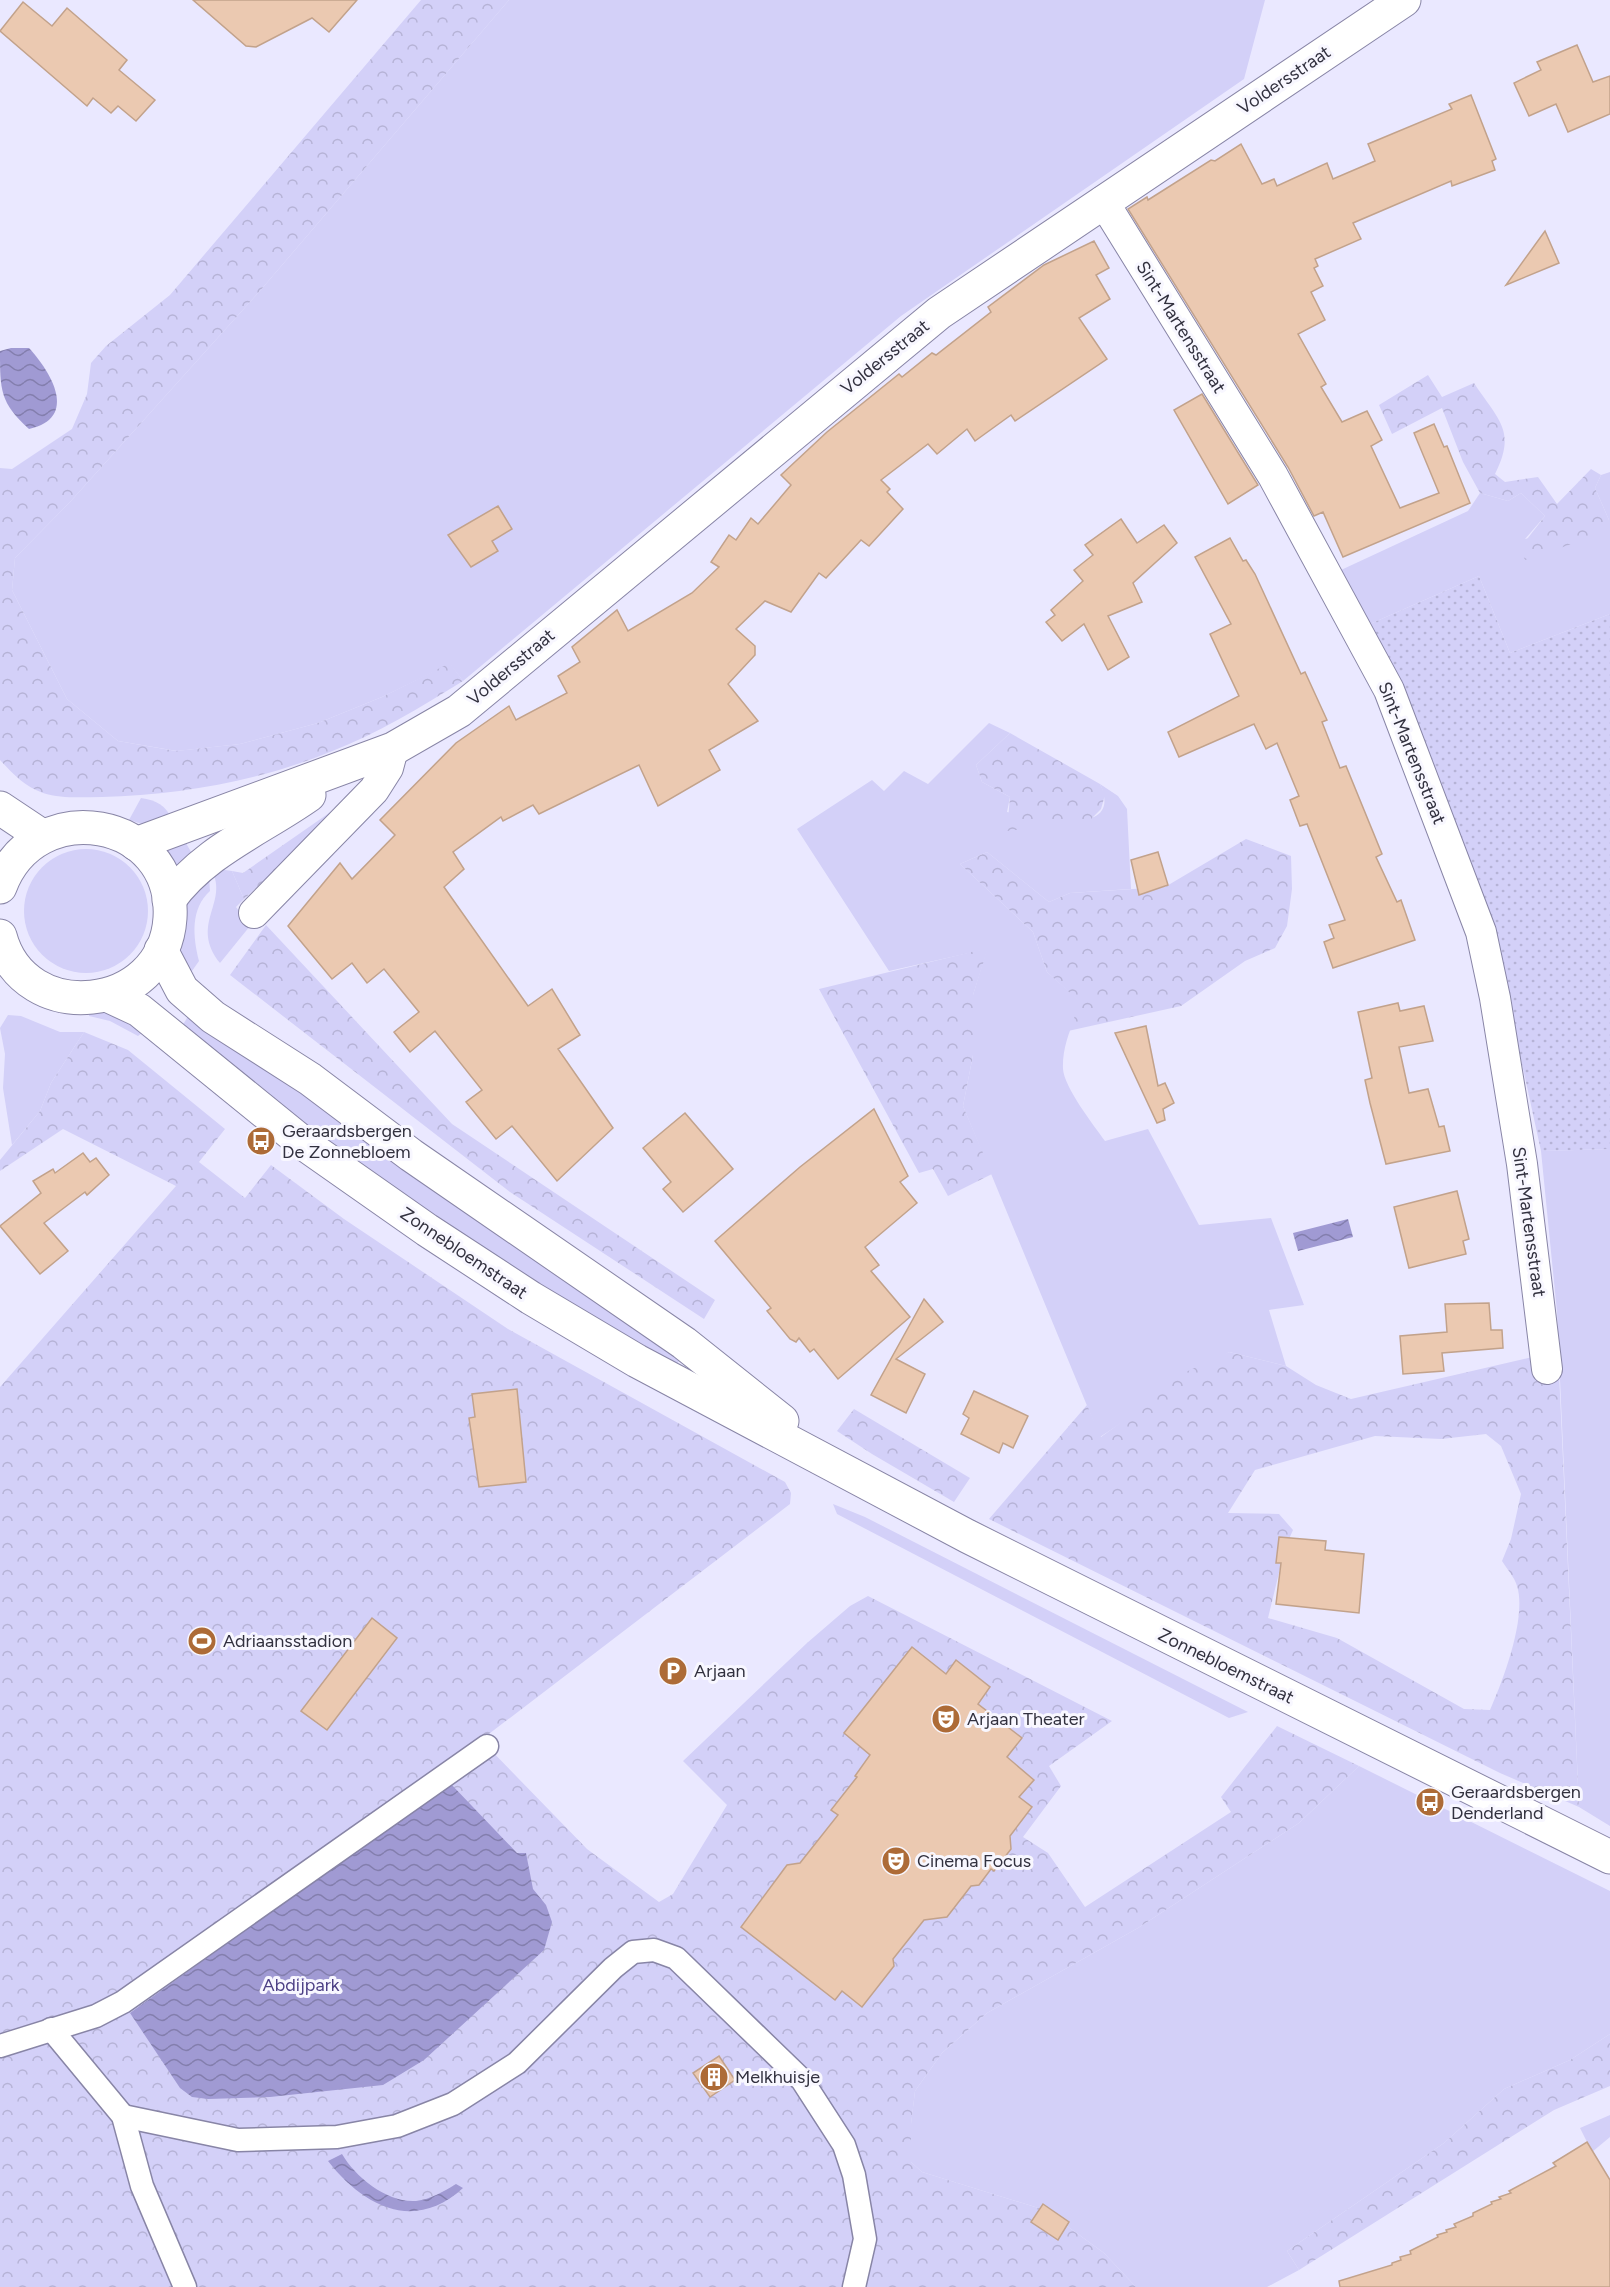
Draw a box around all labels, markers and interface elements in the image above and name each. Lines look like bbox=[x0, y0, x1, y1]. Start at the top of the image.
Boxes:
street label: Voldersstraat bbox=[1233, 41, 1335, 119]
street label: Sint-Martensstraat bbox=[1132, 257, 1231, 397]
street label: Voldersstraat bbox=[836, 315, 934, 399]
street label: Voldersstraat bbox=[463, 624, 559, 710]
street label: Sint-Martensstraat bbox=[1373, 679, 1451, 828]
place label: Geraardsbergen De Zonnebloem bbox=[282, 1120, 412, 1163]
bus stop icon: Geraardsbergen De Zonnebloem bbox=[245, 1125, 277, 1157]
street label: Sint-Martensstraat bbox=[1508, 1145, 1550, 1299]
street label: Zonnebloemstraat bbox=[396, 1202, 532, 1304]
street label: Zonnebloemstraat bbox=[1154, 1624, 1298, 1709]
sports icon: Adriaansstadion bbox=[186, 1625, 218, 1657]
place label: Adriaansstadion bbox=[223, 1630, 352, 1652]
parking icon: Arjaan bbox=[657, 1655, 689, 1687]
place label: Arjaan bbox=[694, 1660, 746, 1682]
theatre icon: Arjaan Theater bbox=[930, 1703, 962, 1735]
place label: Arjaan Theater bbox=[967, 1708, 1085, 1730]
place label: Geraardsbergen Denderland bbox=[1451, 1781, 1581, 1824]
bus stop icon: Geraardsbergen Denderland bbox=[1414, 1786, 1446, 1818]
theatre icon: Cinema Focus bbox=[880, 1845, 912, 1877]
place label: Cinema Focus bbox=[917, 1850, 1031, 1872]
park label: Abdijpark bbox=[263, 1974, 340, 1996]
building icon: Melkhuisje bbox=[698, 2061, 730, 2093]
place label: Melkhuisje bbox=[735, 2066, 820, 2088]

